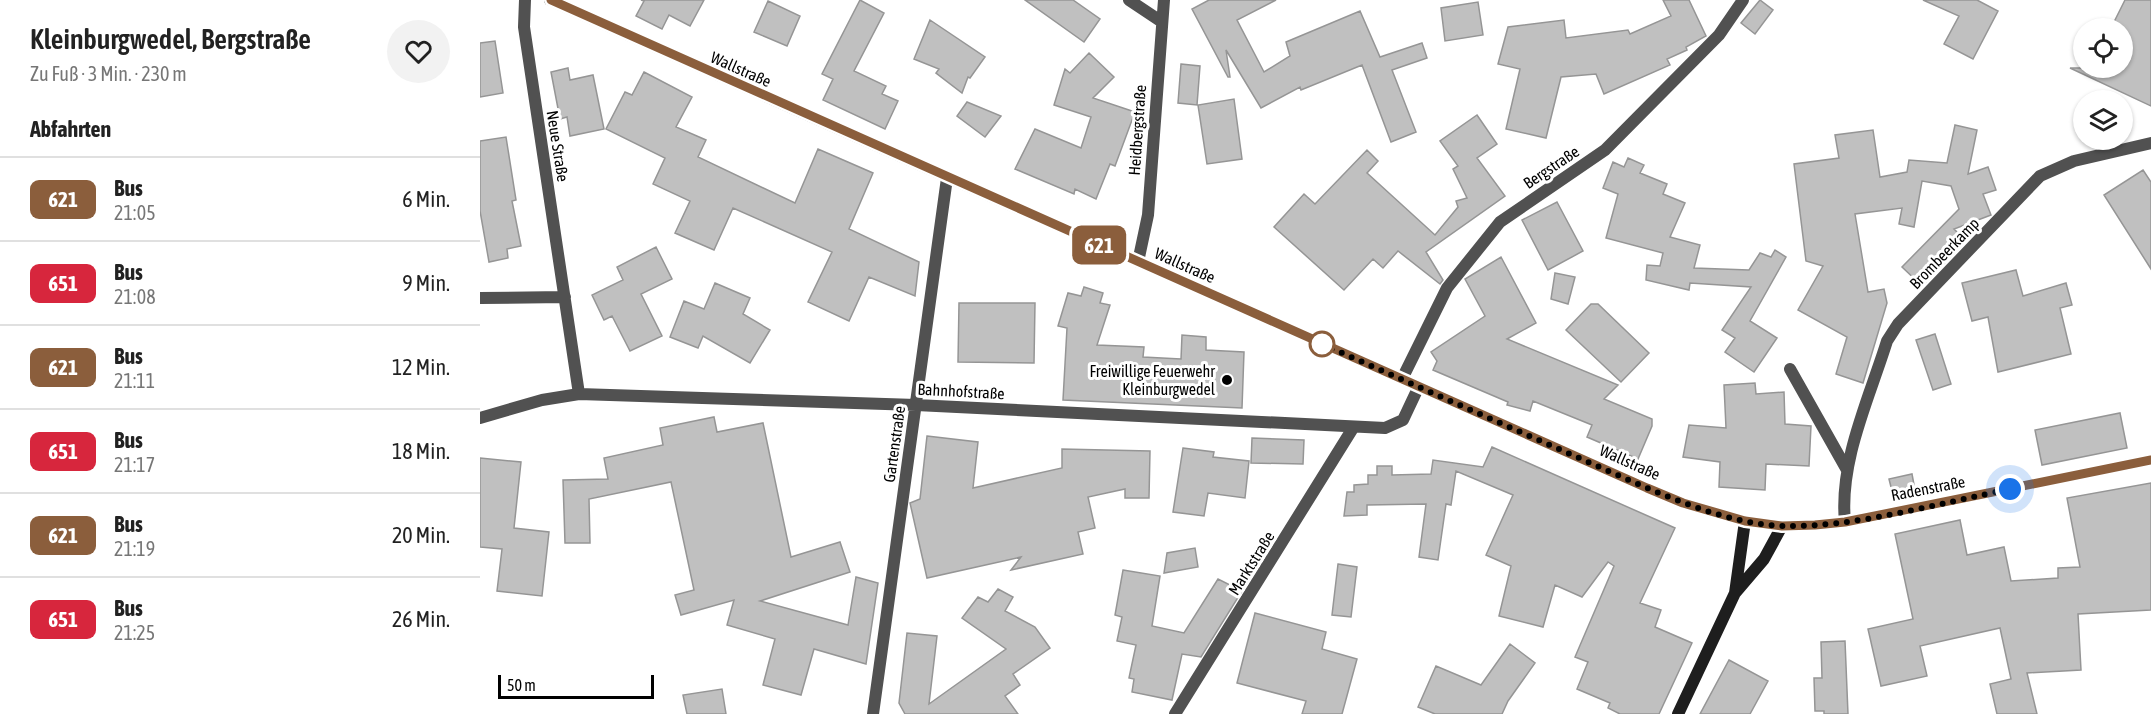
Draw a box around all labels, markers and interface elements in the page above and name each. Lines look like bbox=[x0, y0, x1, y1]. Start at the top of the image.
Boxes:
map controls bbox=[2073, 18, 2133, 150]
button: locate bbox=[2073, 18, 2133, 78]
button: heart bbox=[387, 20, 450, 83]
text: Kleinburgwedel, Bergstraße bbox=[30, 23, 311, 55]
street label: Wallstraße bbox=[708, 48, 774, 90]
text: Zu Fuß · 3 Min. · 230 m bbox=[30, 62, 187, 85]
street label: Heidbergstraße bbox=[1125, 84, 1150, 176]
button: layers bbox=[2073, 90, 2133, 150]
street label: Neue Straße bbox=[543, 109, 573, 183]
text: Abfahrten bbox=[30, 116, 111, 142]
street label: Bergstraße bbox=[1520, 142, 1583, 193]
text: Bus bbox=[114, 175, 143, 201]
text: 6 Min. bbox=[402, 186, 450, 212]
text: 621 bbox=[48, 187, 78, 211]
text: 21:05 bbox=[114, 201, 156, 224]
street label: Brombeerkamp bbox=[1906, 214, 1983, 293]
line badge: 621 bbox=[1064, 226, 1134, 264]
text: 621 bbox=[1084, 233, 1114, 257]
street label: Wallstraße bbox=[1152, 244, 1218, 286]
text: Bus bbox=[114, 259, 143, 285]
text: 9 Min. bbox=[402, 270, 450, 296]
text: 651 bbox=[48, 271, 78, 295]
text: 21:08 bbox=[114, 285, 156, 308]
unlabelled marker bbox=[1309, 331, 1335, 357]
text: Bus bbox=[114, 343, 143, 369]
text: 12 Min. bbox=[392, 354, 450, 380]
text: 621 bbox=[48, 355, 78, 379]
place label: Freiwillige Feuerwehr Kleinburgwedel bbox=[1090, 362, 1216, 399]
text: 21:11 bbox=[114, 369, 155, 392]
marker: Freiwillige Feuerwehr Kleinburgwedel bbox=[1220, 373, 1234, 387]
street label: Bahnhofstraße bbox=[917, 380, 1005, 402]
street label: Gartenstraße bbox=[880, 405, 908, 483]
text: Bus bbox=[114, 427, 143, 453]
text: 18 Min. bbox=[392, 438, 450, 464]
text: 651 bbox=[48, 439, 78, 463]
street label: Wallstraße bbox=[1597, 441, 1663, 483]
text: 21:17 bbox=[114, 453, 155, 476]
street label: Radenstraße bbox=[1890, 472, 1966, 504]
your location bbox=[1995, 474, 2025, 504]
text: Bus bbox=[114, 511, 143, 537]
text: 20 Min. bbox=[392, 522, 450, 548]
text: 621 bbox=[48, 523, 78, 547]
street label: Marktstraße bbox=[1224, 528, 1278, 598]
text: 21:19 bbox=[114, 537, 155, 560]
text: Bus bbox=[114, 595, 143, 621]
text: 26 Min. bbox=[392, 606, 450, 632]
text: 651 bbox=[48, 607, 78, 631]
text: 21:25 bbox=[114, 621, 155, 644]
scale bar bbox=[498, 672, 654, 700]
text: 50 m bbox=[507, 676, 536, 694]

